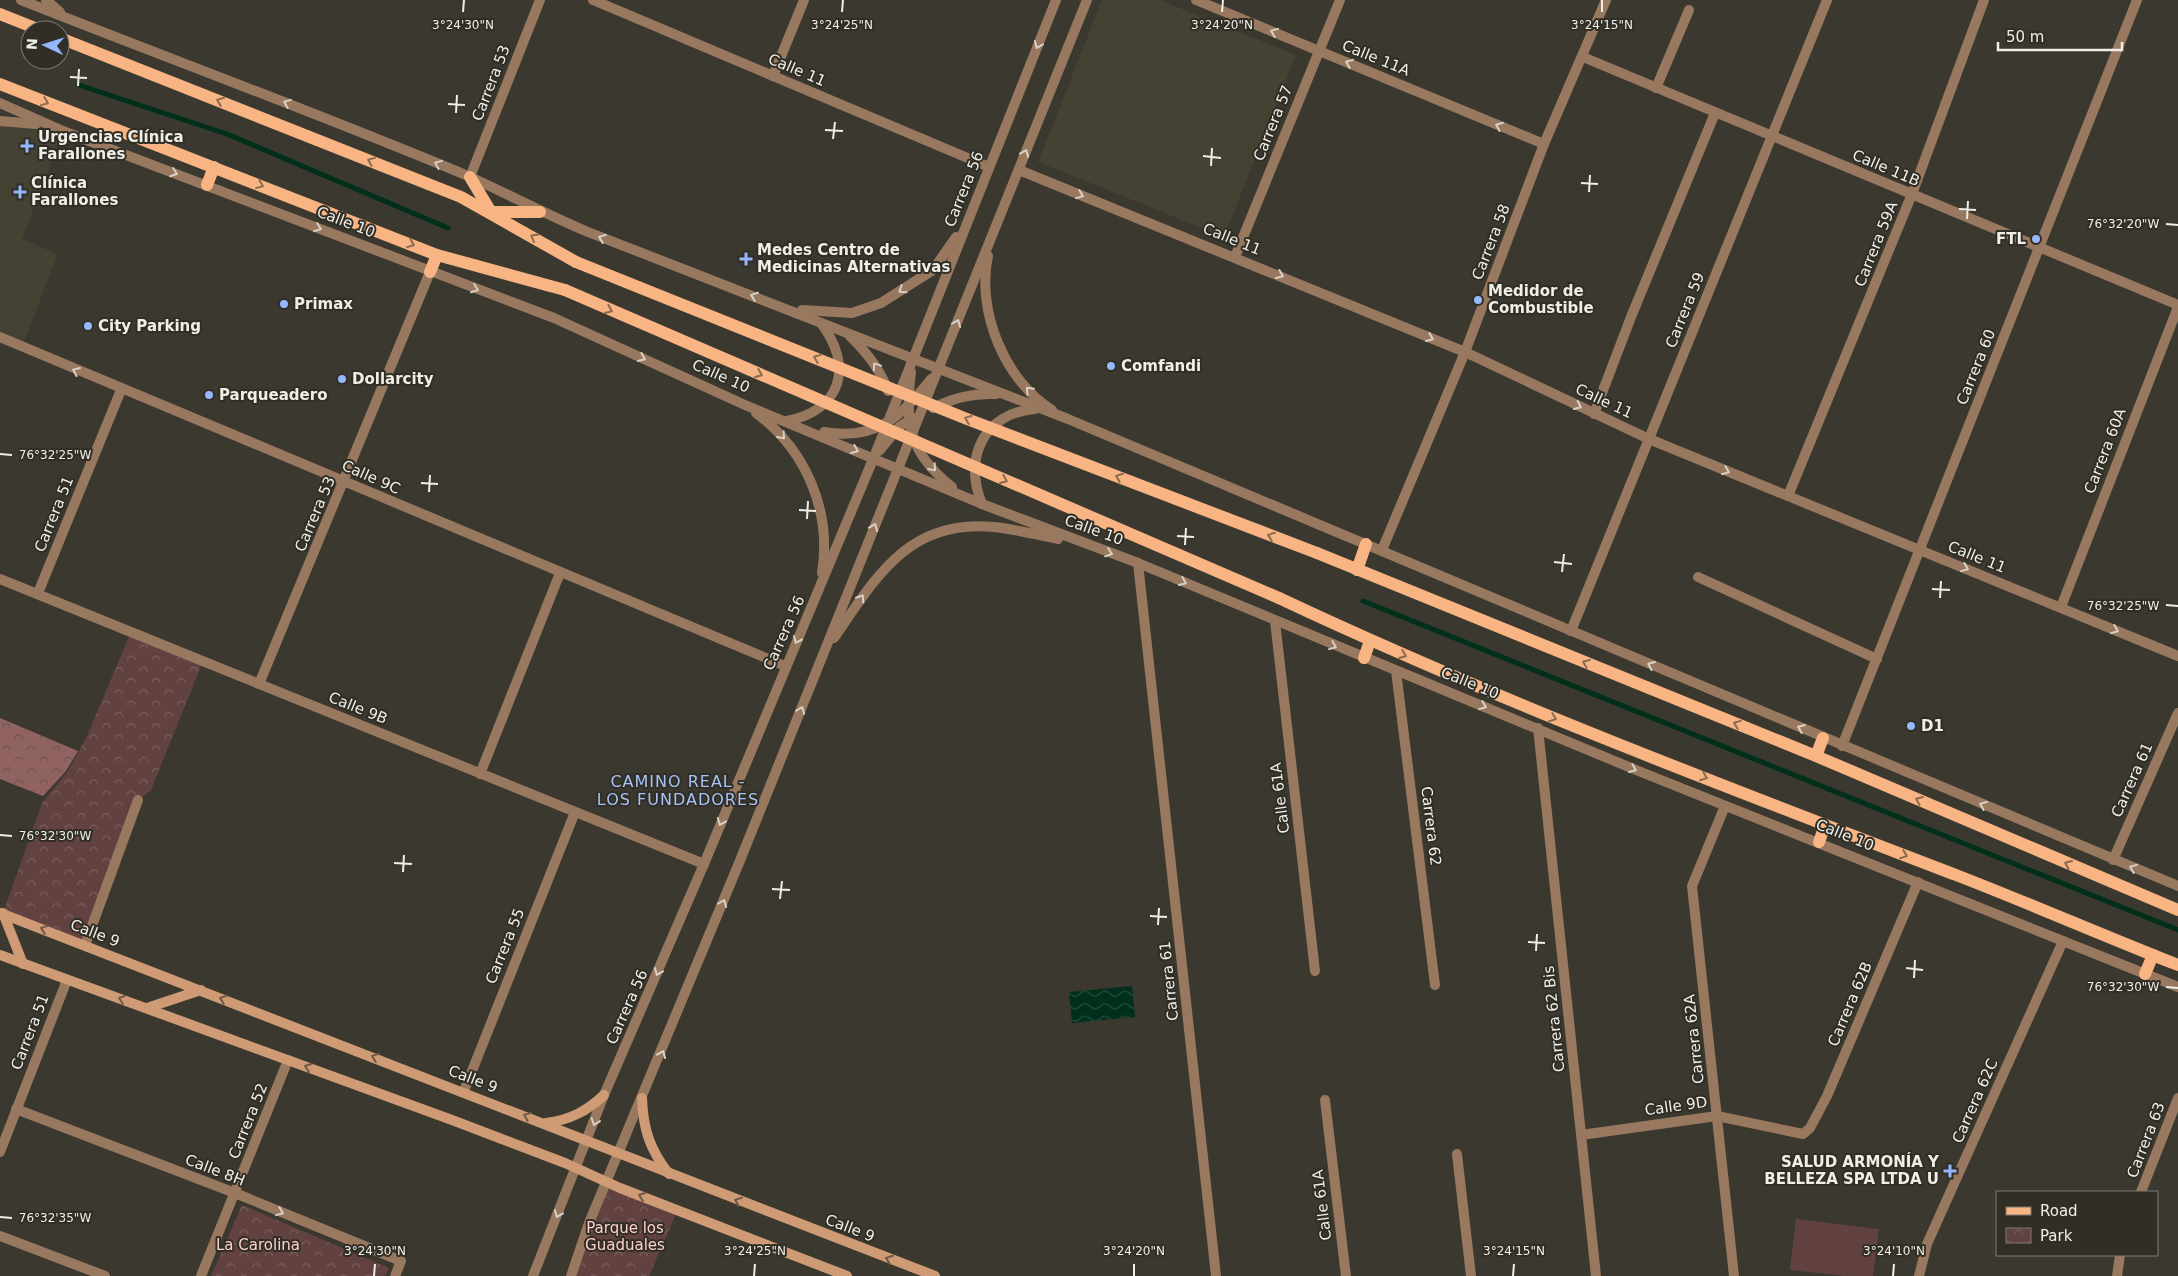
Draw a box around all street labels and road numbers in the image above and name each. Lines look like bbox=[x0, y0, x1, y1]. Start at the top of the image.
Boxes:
street label: Calle 11A bbox=[1340, 36, 1413, 80]
street label: Carrera 53 bbox=[468, 42, 514, 124]
street label: Calle 11 bbox=[765, 50, 829, 90]
street label: Carrera 57 bbox=[1250, 83, 1296, 163]
street label: Calle 11B bbox=[1850, 146, 1922, 190]
street label: Carrera 56 bbox=[941, 149, 987, 229]
street label: Carrera 59A bbox=[1851, 198, 1901, 289]
street label: Carrera 58 bbox=[1468, 201, 1514, 283]
street label: Calle 10 bbox=[314, 203, 378, 241]
street label: Calle 11 bbox=[1200, 219, 1264, 259]
street label: Carrera 59 bbox=[1662, 270, 1708, 350]
street label: Carrera 60 bbox=[1953, 327, 1999, 407]
street label: Calle 10 bbox=[689, 355, 753, 397]
street label: Calle 11 bbox=[1573, 380, 1635, 422]
street label: Carrera 60A bbox=[2080, 405, 2130, 496]
street label: Calle 9C bbox=[339, 456, 403, 498]
street label: Carrera 51 bbox=[31, 474, 77, 554]
street label: Carrera 53 bbox=[291, 474, 339, 554]
street label: Calle 10 bbox=[1062, 511, 1126, 549]
street label: Calle 11 bbox=[1945, 537, 2009, 577]
street label: Carrera 56 bbox=[760, 593, 808, 673]
street label: Calle 10 bbox=[1438, 663, 1502, 703]
street label: Calle 9B bbox=[326, 688, 390, 728]
street label: Carrera 61 bbox=[2108, 740, 2156, 820]
street label: Calle 61A bbox=[1267, 761, 1293, 835]
street label: Carrera 62 bbox=[1417, 785, 1445, 867]
street label: Calle 10 bbox=[1813, 815, 1877, 855]
street label: Carrera 55 bbox=[482, 906, 528, 986]
street label: Calle 9 bbox=[68, 915, 122, 951]
street label: Carrera 61 bbox=[1156, 940, 1182, 1022]
street label: Carrera 62B bbox=[1824, 959, 1876, 1049]
street label: Carrera 62 Bis bbox=[1539, 965, 1569, 1073]
street label: Carrera 56 bbox=[603, 967, 651, 1047]
street label: Carrera 51 bbox=[7, 991, 53, 1073]
street label: Carrera 62A bbox=[1680, 993, 1708, 1085]
street label: Carrera 62C bbox=[1948, 1056, 2002, 1146]
street label: Calle 9 bbox=[446, 1061, 500, 1097]
street label: Carrera 52 bbox=[225, 1081, 271, 1161]
street label: Calle 9D bbox=[1644, 1093, 1708, 1119]
street label: Carrera 63 bbox=[2123, 1099, 2169, 1181]
street label: Calle 8H bbox=[182, 1150, 248, 1190]
street label: Calle 61A bbox=[1309, 1168, 1335, 1242]
street label: Calle 9 bbox=[823, 1210, 877, 1246]

